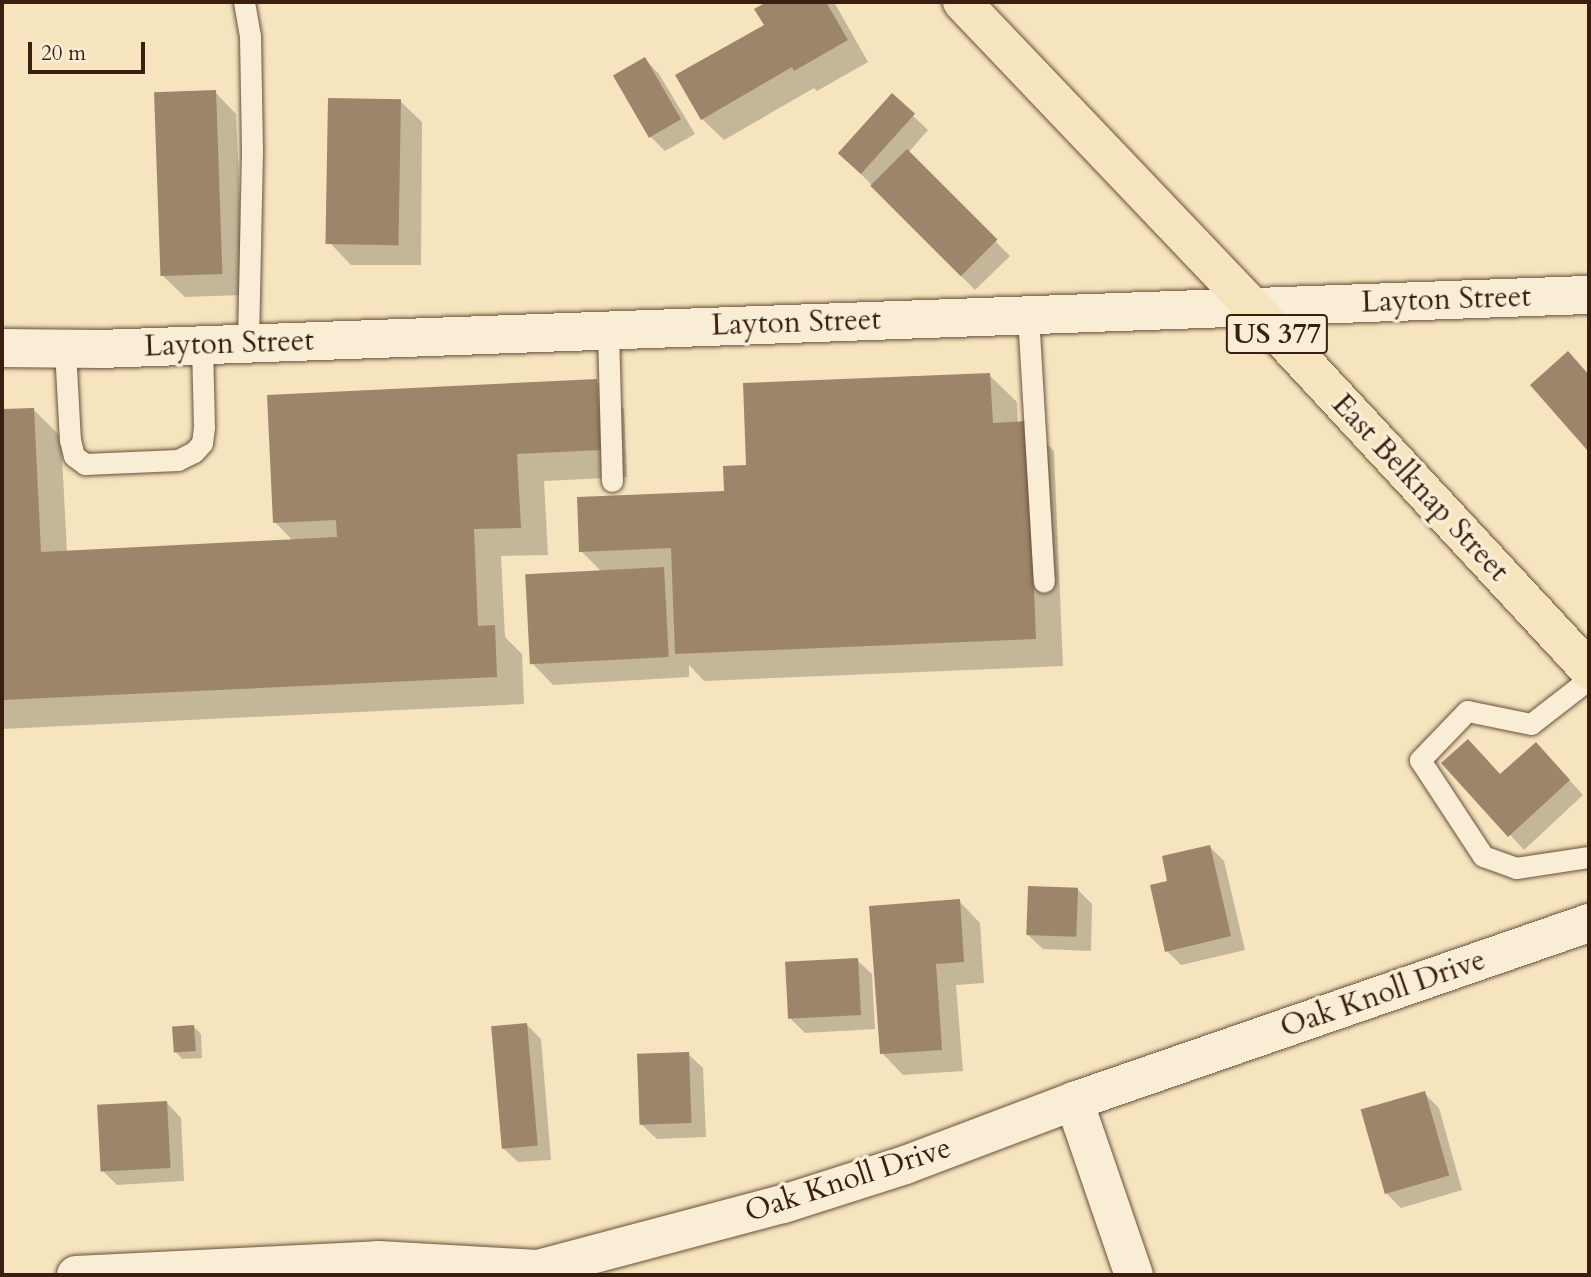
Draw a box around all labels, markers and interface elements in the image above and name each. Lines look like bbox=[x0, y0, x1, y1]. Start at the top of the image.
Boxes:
scale bar bbox=[32, 28, 149, 72]
text: 20 m bbox=[41, 39, 86, 68]
street label: Layton Street bbox=[1360, 279, 1532, 321]
street label: Layton Street bbox=[710, 302, 882, 344]
road number: US 377 bbox=[1224, 310, 1330, 358]
street label: Layton Street bbox=[143, 323, 315, 365]
street label: East Belknap Street bbox=[1324, 387, 1516, 589]
street label: Oak Knoll Drive bbox=[1276, 942, 1490, 1046]
street label: Oak Knoll Drive bbox=[740, 1130, 956, 1230]

